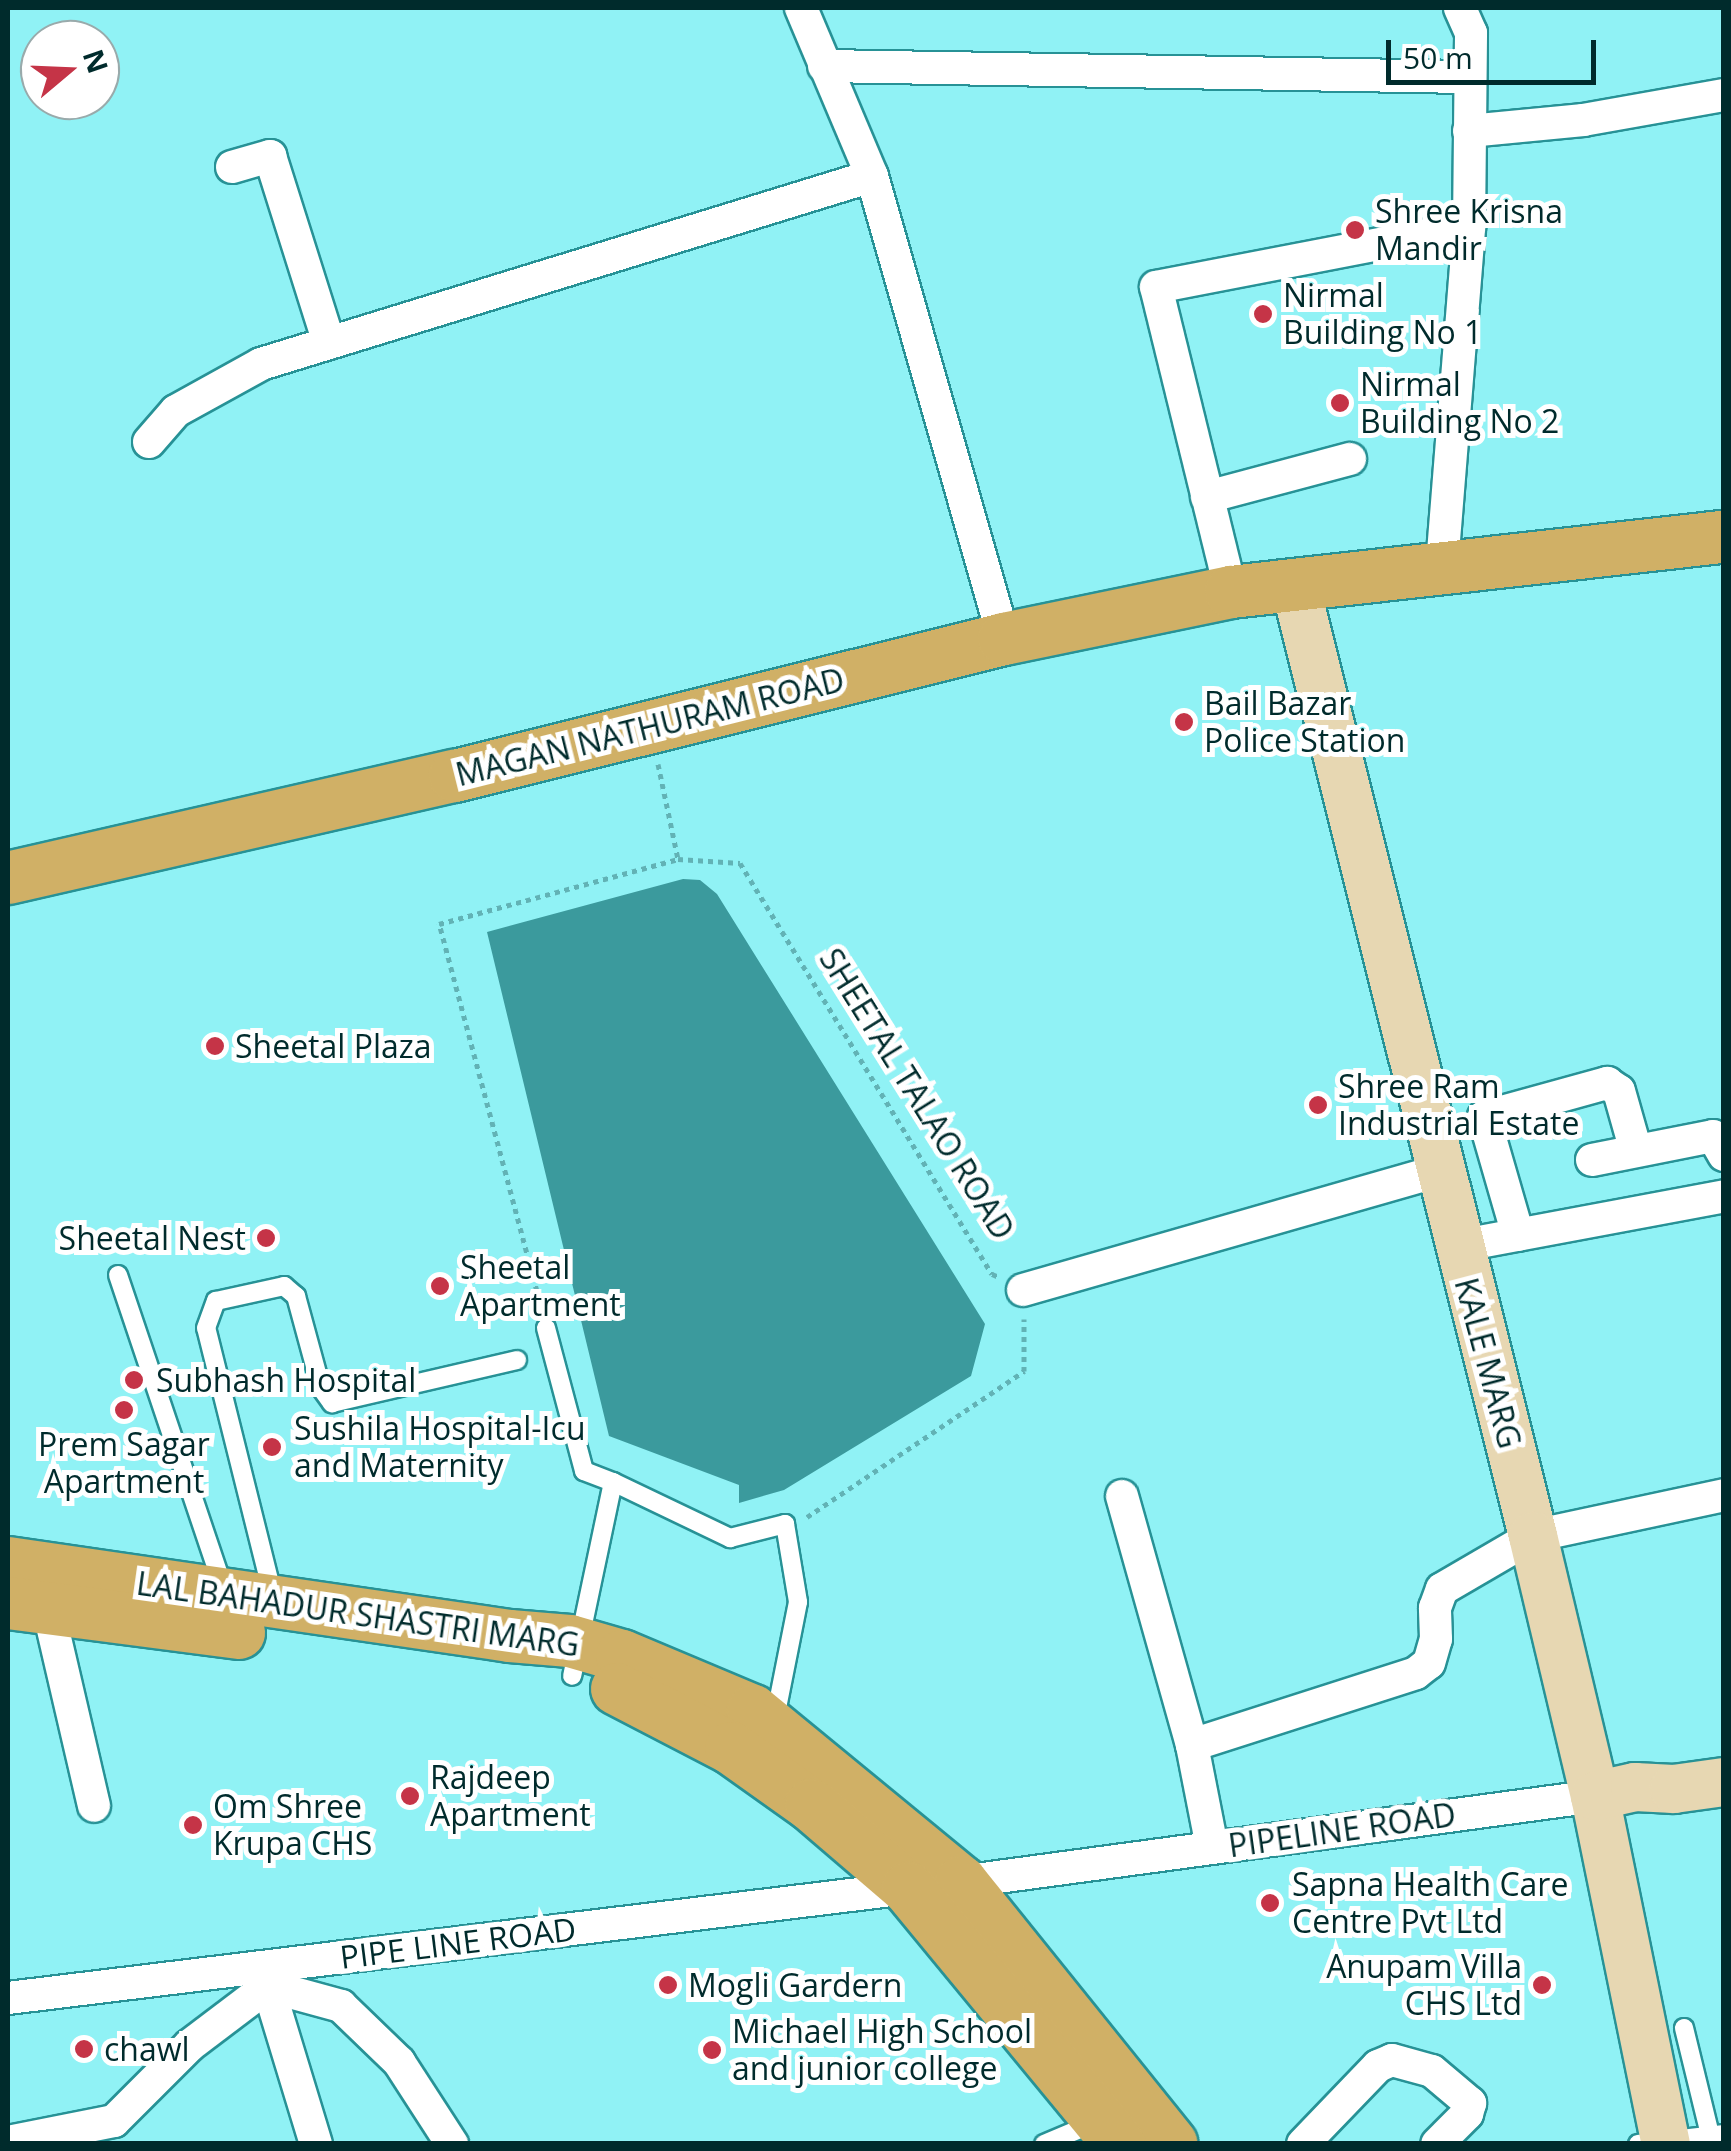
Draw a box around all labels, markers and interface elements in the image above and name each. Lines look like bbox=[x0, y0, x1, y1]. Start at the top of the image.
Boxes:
north arrow bbox=[20, 20, 120, 120]
scale bar bbox=[1391, 20, 1601, 82]
text: 50 m bbox=[1403, 37, 1473, 78]
text: N bbox=[75, 44, 118, 78]
place label: Shree Krisna Mandir bbox=[1375, 193, 1563, 268]
marker: Shree Krisna Mandir bbox=[1344, 219, 1366, 241]
place label: Nirmal Building No 1 bbox=[1283, 277, 1482, 352]
marker: Nirmal Building No 1 bbox=[1252, 303, 1274, 325]
place label: Nirmal Building No 2 bbox=[1360, 366, 1559, 441]
marker: Nirmal Building No 2 bbox=[1329, 392, 1351, 414]
street label: MAGAN NATHURAM ROAD bbox=[452, 660, 848, 794]
place label: Bail Bazar Police Station bbox=[1204, 685, 1405, 760]
marker: Bail Bazar Police Station bbox=[1173, 711, 1195, 733]
street label: SHEETAL TALAO ROAD bbox=[812, 941, 1022, 1247]
place label: Sheetal Plaza bbox=[235, 1027, 432, 1065]
marker: Sheetal Plaza bbox=[204, 1035, 226, 1057]
place label: Shree Ram Industrial Estate bbox=[1338, 1068, 1579, 1143]
marker: Shree Ram Industrial Estate bbox=[1307, 1094, 1329, 1116]
place label: Sheetal Nest bbox=[59, 1219, 246, 1257]
marker: Sheetal Nest bbox=[255, 1227, 277, 1249]
place label: Sheetal Apartment bbox=[460, 1249, 621, 1324]
street label: KALE MARG bbox=[1447, 1274, 1529, 1452]
marker: Sheetal Apartment bbox=[429, 1275, 451, 1297]
place label: Subhash Hospital bbox=[156, 1361, 416, 1399]
marker: Subhash Hospital bbox=[121, 1367, 147, 1393]
marker: Prem Sagar Apartment bbox=[113, 1399, 135, 1421]
place label: Sushila Hospital-Icu and Maternity bbox=[294, 1410, 586, 1485]
place label: Prem Sagar Apartment bbox=[38, 1426, 210, 1501]
marker: Sushila Hospital-Icu and Maternity bbox=[259, 1434, 285, 1460]
street label: LAL BAHADUR SHASTRI MARG bbox=[134, 1564, 582, 1664]
place label: Rajdeep Apartment bbox=[430, 1759, 591, 1834]
marker: Rajdeep Apartment bbox=[399, 1785, 421, 1807]
place label: Om Shree Krupa CHS bbox=[213, 1788, 372, 1863]
street label: PIPELINE ROAD bbox=[1226, 1795, 1458, 1865]
marker: Om Shree Krupa CHS bbox=[182, 1814, 204, 1836]
place label: Sapna Health Care Centre Pvt Ltd bbox=[1292, 1866, 1568, 1941]
marker: Sapna Health Care Centre Pvt Ltd bbox=[1257, 1890, 1283, 1916]
street label: PIPE LINE ROAD bbox=[338, 1909, 578, 1977]
place label: Anupam Villa CHS Ltd bbox=[1326, 1948, 1522, 2023]
place label: Mogli Gardern bbox=[688, 1966, 902, 2004]
marker: Mogli Gardern bbox=[657, 1974, 679, 1996]
marker: Anupam Villa CHS Ltd bbox=[1531, 1974, 1553, 1996]
place label: Michael High School and junior college bbox=[732, 2013, 1032, 2088]
place label: chawl bbox=[104, 2030, 190, 2068]
marker: chawl bbox=[73, 2038, 95, 2060]
marker: Michael High School and junior college bbox=[701, 2039, 723, 2061]

